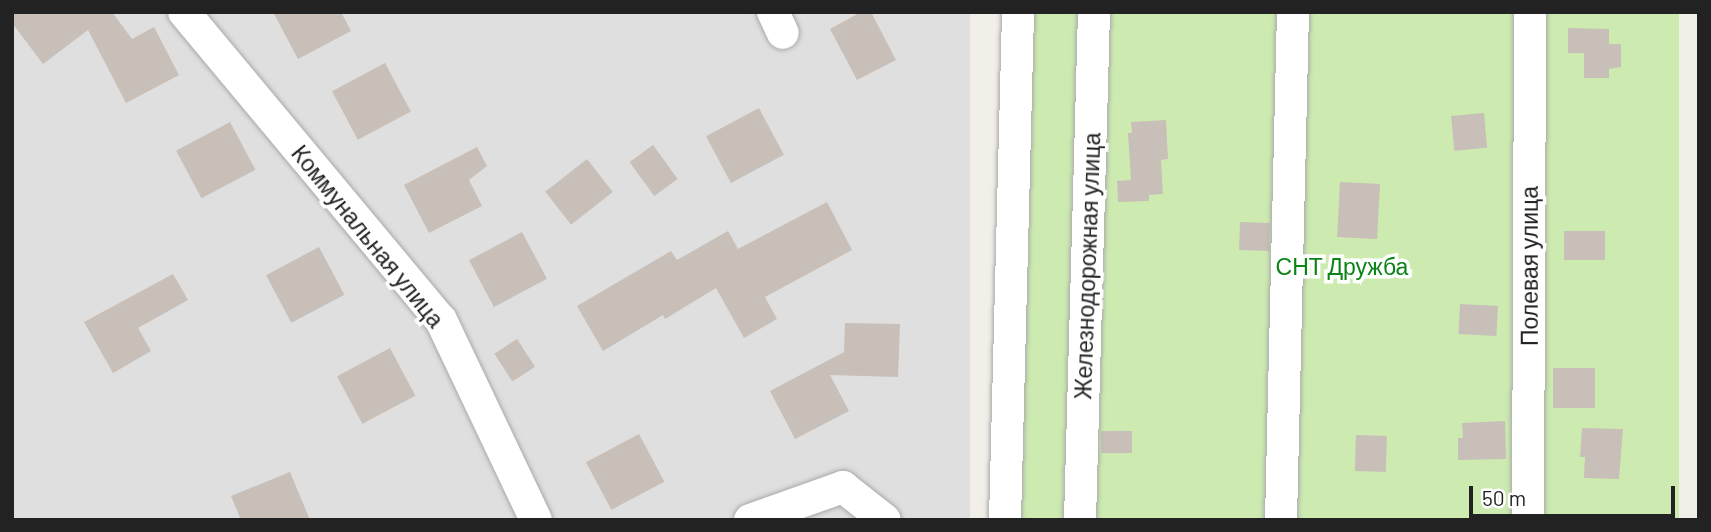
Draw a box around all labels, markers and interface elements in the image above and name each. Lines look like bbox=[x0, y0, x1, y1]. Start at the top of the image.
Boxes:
street label: Железнодорожная улица bbox=[1069, 132, 1105, 400]
street label: Коммунальная улица bbox=[286, 139, 450, 333]
street label: Полевая улица bbox=[1515, 186, 1543, 346]
park label: СНТ Дружба bbox=[1276, 252, 1408, 280]
scale bar bbox=[1473, 472, 1680, 516]
text: 50 m bbox=[1482, 485, 1526, 510]

